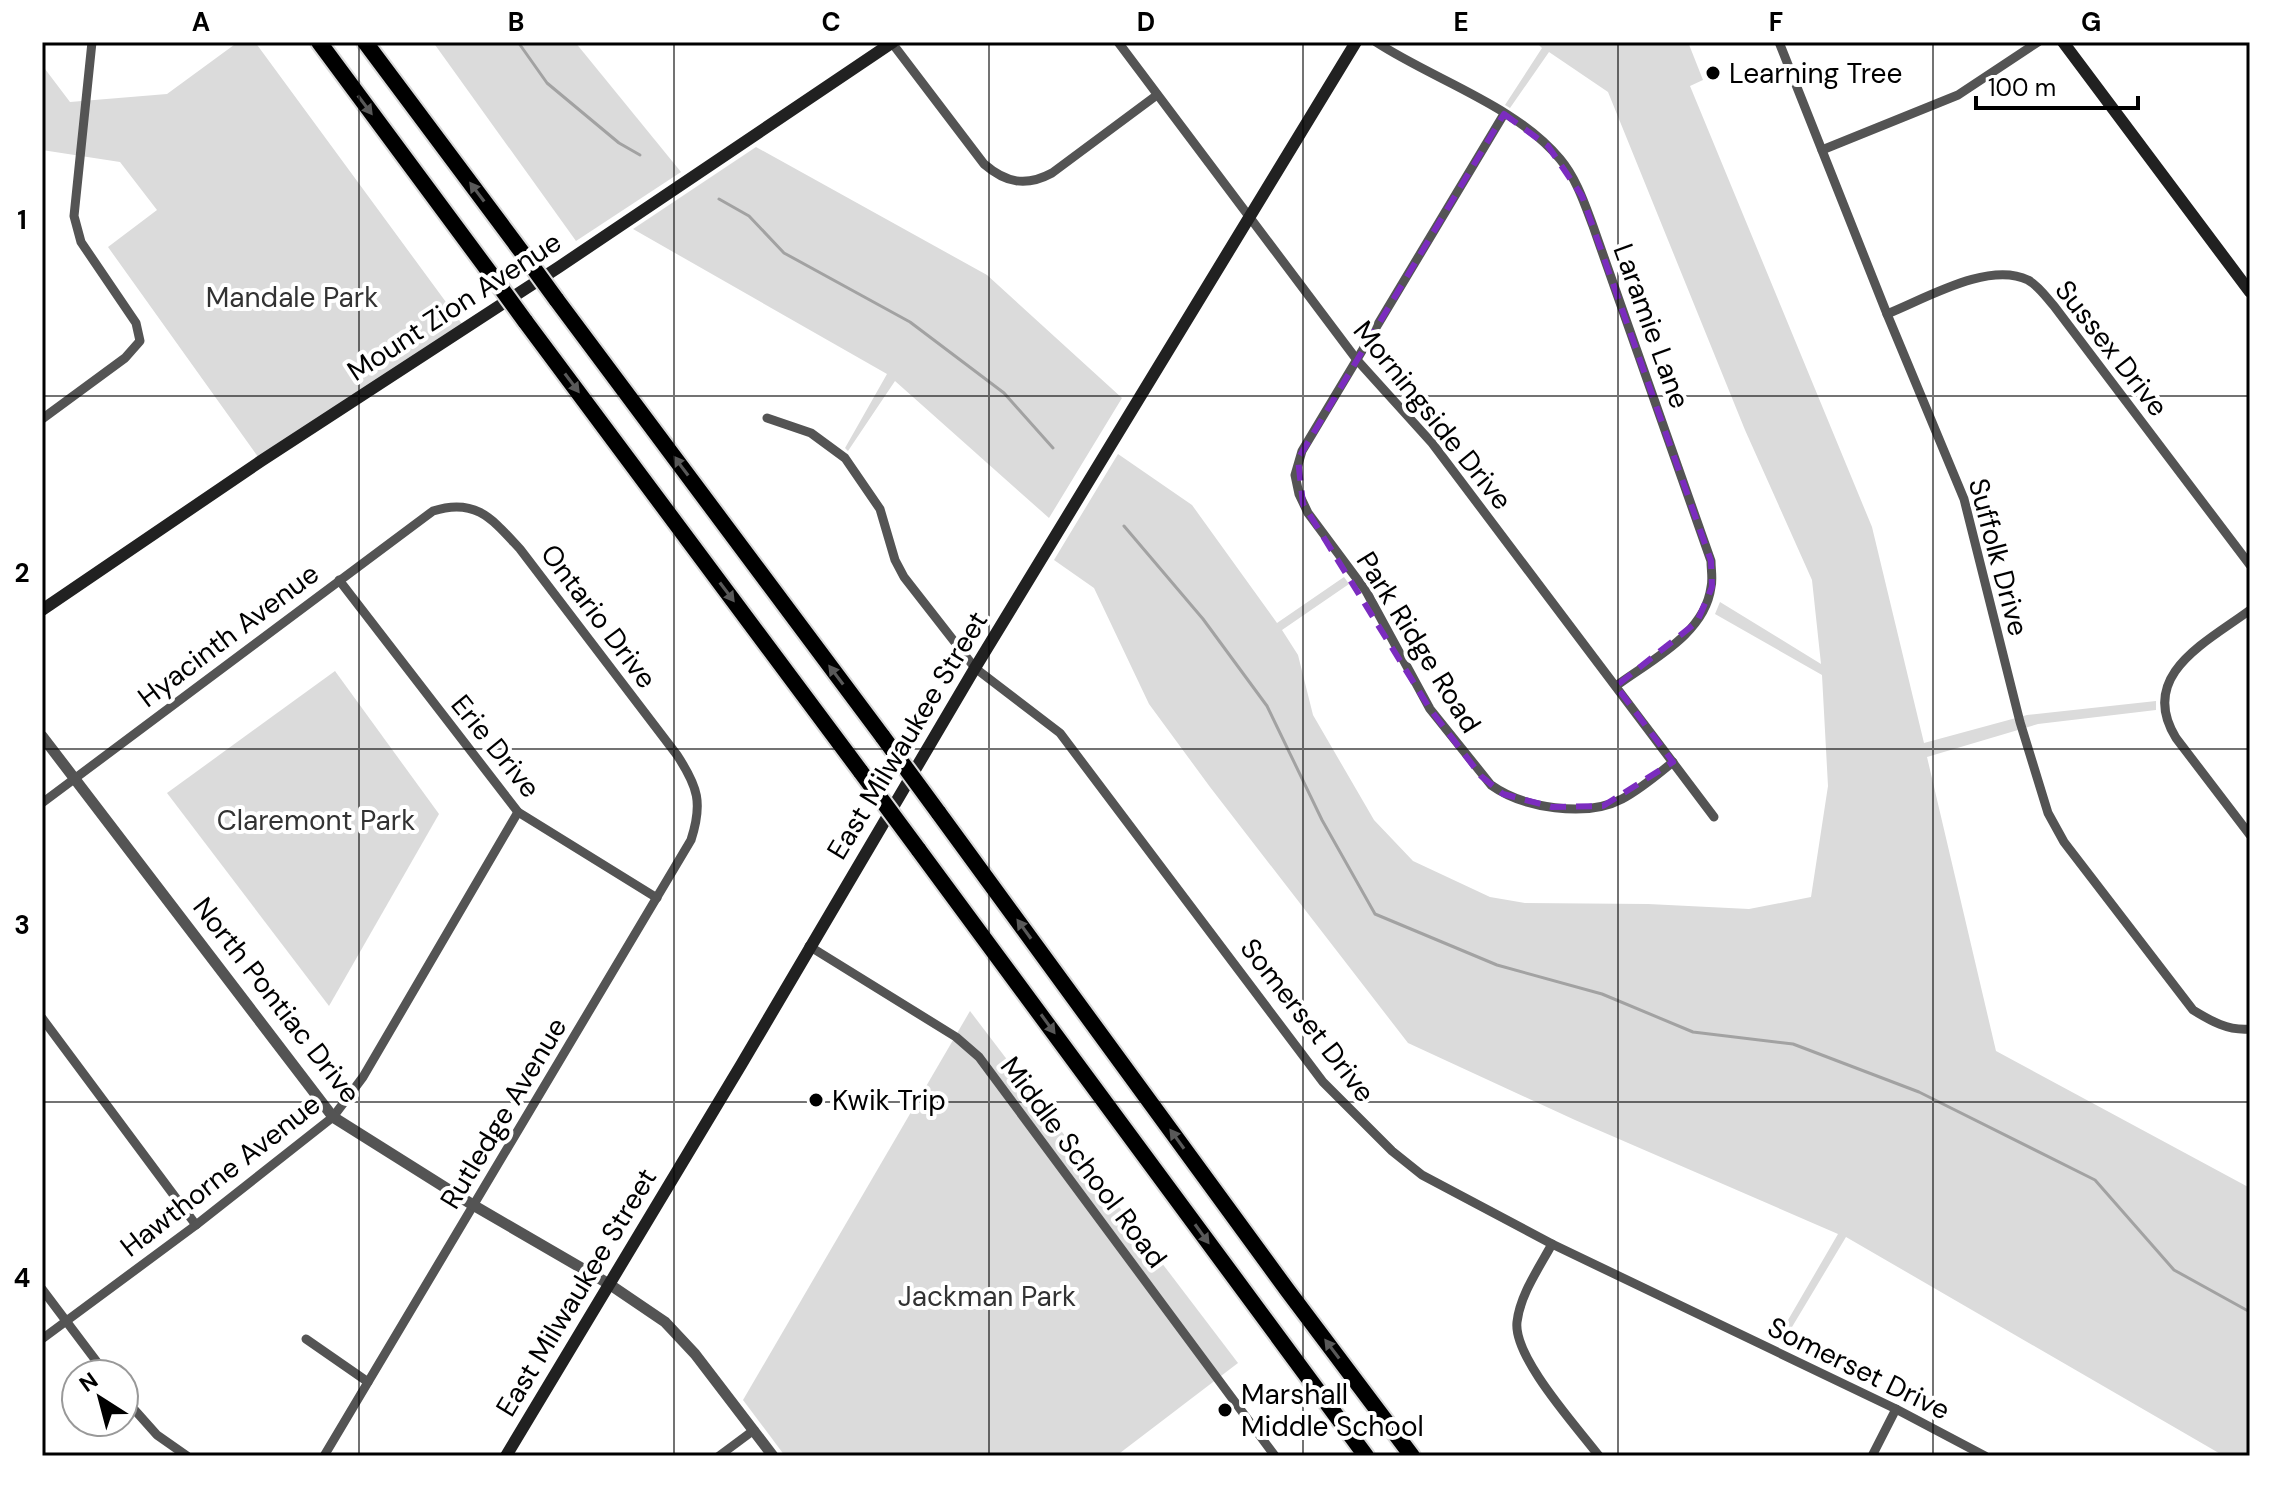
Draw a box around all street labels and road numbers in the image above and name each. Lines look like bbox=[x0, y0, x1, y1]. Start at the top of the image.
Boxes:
street label: Mount Zion Avenue bbox=[340, 223, 568, 389]
street label: Laramie Lane bbox=[1605, 239, 1698, 414]
street label: Sussex Drive bbox=[2047, 273, 2176, 424]
street label: Morningside Drive bbox=[1345, 313, 1520, 517]
street label: Suffolk Drive bbox=[1960, 474, 2037, 640]
street label: Ontario Drive bbox=[532, 537, 665, 696]
street label: Park Ridge Road bbox=[1348, 545, 1489, 740]
street label: Hyacinth Avenue bbox=[130, 555, 326, 716]
street label: East Milwaukee Street bbox=[819, 604, 996, 866]
street label: Erie Drive bbox=[443, 687, 549, 806]
street label: North Pontiac Drive bbox=[185, 890, 369, 1111]
street label: Somerset Drive bbox=[1232, 931, 1383, 1110]
street label: Rutledge Avenue bbox=[432, 1011, 575, 1216]
street label: Middle School Road bbox=[992, 1049, 1175, 1275]
street label: Hawthorne Avenue bbox=[113, 1086, 328, 1265]
street label: East Milwaukee Street bbox=[488, 1161, 665, 1423]
street label: Somerset Drive bbox=[1762, 1308, 1956, 1429]

